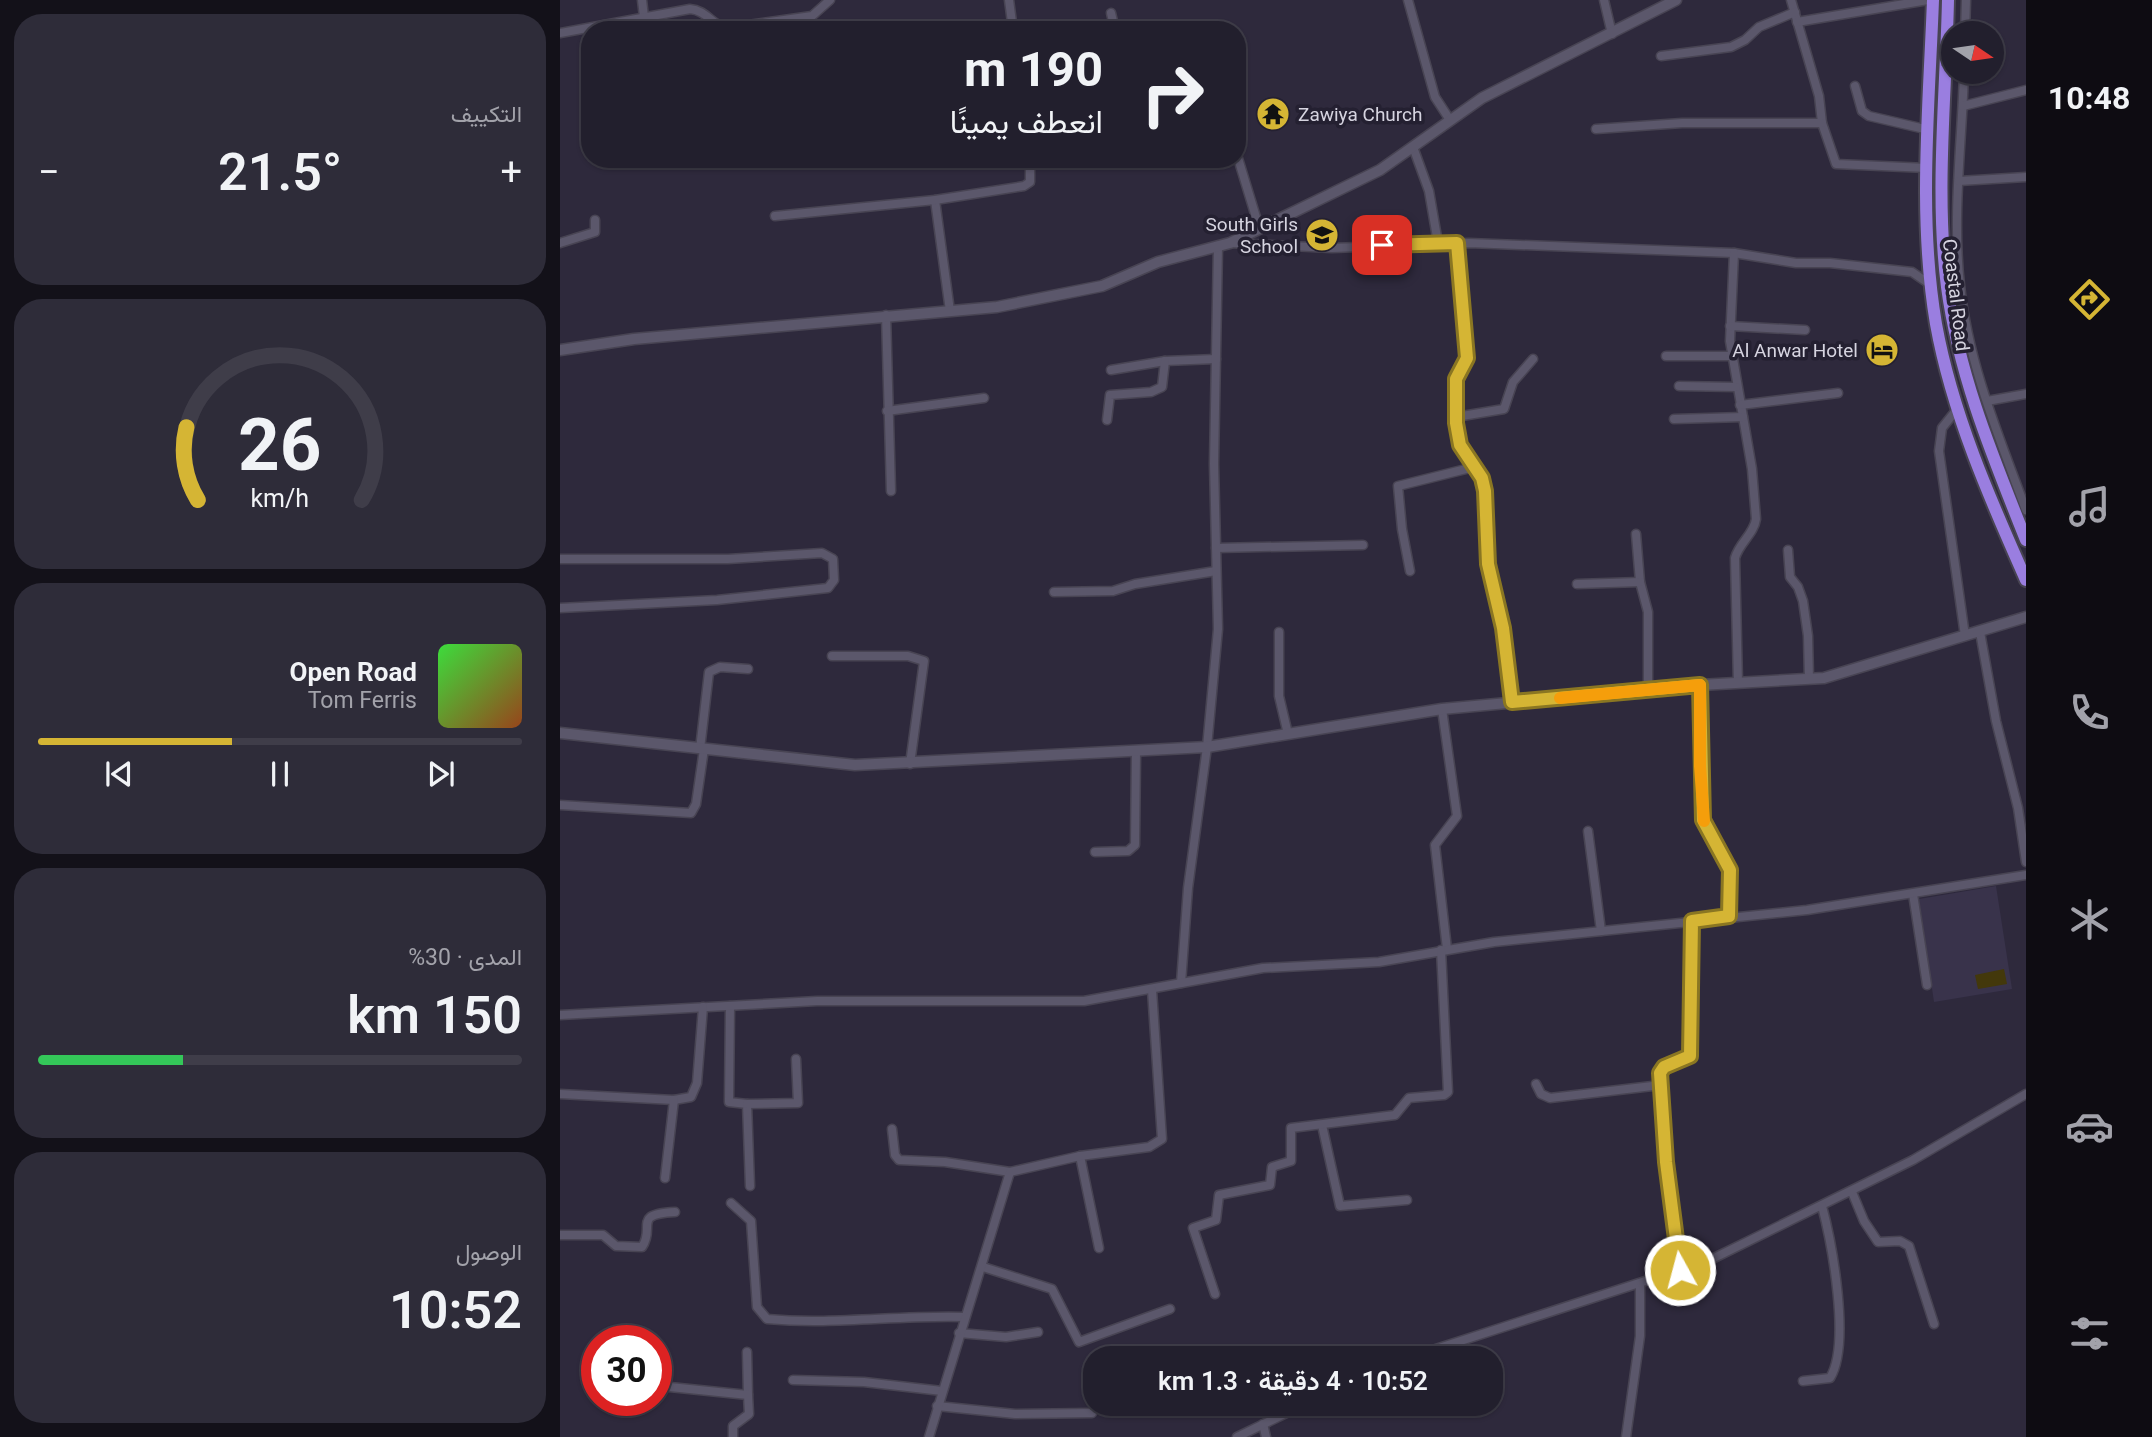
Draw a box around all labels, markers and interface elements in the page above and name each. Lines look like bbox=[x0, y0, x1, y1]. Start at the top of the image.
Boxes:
north arrow bbox=[1941, 21, 2004, 84]
map controls bbox=[1941, 21, 2004, 84]
text: 190 m bbox=[964, 41, 1103, 98]
icon: right bbox=[1127, 49, 1218, 140]
text: 10:48 bbox=[2048, 79, 2130, 117]
temple icon: Zawiya Church bbox=[1254, 95, 1292, 133]
text: التكييف bbox=[451, 101, 522, 128]
text: انعطف يمينًا bbox=[950, 103, 1103, 141]
place label: Zawiya Church bbox=[1298, 103, 1423, 126]
text: 21.5° bbox=[218, 142, 342, 203]
text: − bbox=[38, 150, 60, 194]
text: + bbox=[500, 150, 522, 194]
place label: South Girls School bbox=[1206, 213, 1298, 258]
pin bbox=[1352, 215, 1412, 275]
school or university icon: South Girls School bbox=[1303, 216, 1341, 254]
icon: arrive bbox=[1363, 226, 1401, 264]
street label: Coastal Road bbox=[1938, 238, 1974, 352]
icon: directions bbox=[2065, 275, 2114, 324]
hotel icon: Al Anwar Hotel bbox=[1863, 331, 1901, 369]
place label: Al Anwar Hotel bbox=[1732, 339, 1858, 362]
text: 26 bbox=[238, 402, 322, 488]
icon: music bbox=[2065, 482, 2114, 531]
text: km/h bbox=[251, 484, 309, 513]
text: Open Road bbox=[289, 657, 417, 687]
text: Tom Ferris bbox=[308, 687, 417, 714]
icon: phone bbox=[2065, 688, 2114, 737]
icon: previous bbox=[100, 755, 138, 793]
icon: pause bbox=[261, 755, 299, 793]
icon: next bbox=[422, 755, 460, 793]
icon: climate bbox=[2065, 895, 2114, 944]
text: المدى · 30% bbox=[408, 944, 522, 971]
text: 150 km bbox=[347, 985, 522, 1046]
icon: car bbox=[2065, 1102, 2114, 1151]
position arrow bbox=[1643, 1233, 1717, 1307]
text: الوصول bbox=[456, 1239, 522, 1266]
text: 10:52 bbox=[389, 1280, 522, 1341]
icon: filters bbox=[2065, 1309, 2114, 1358]
speed limit sign: 30 bbox=[581, 1325, 672, 1416]
text: 10:52 · 4 دقيقة · 1.3 km bbox=[1158, 1366, 1428, 1396]

